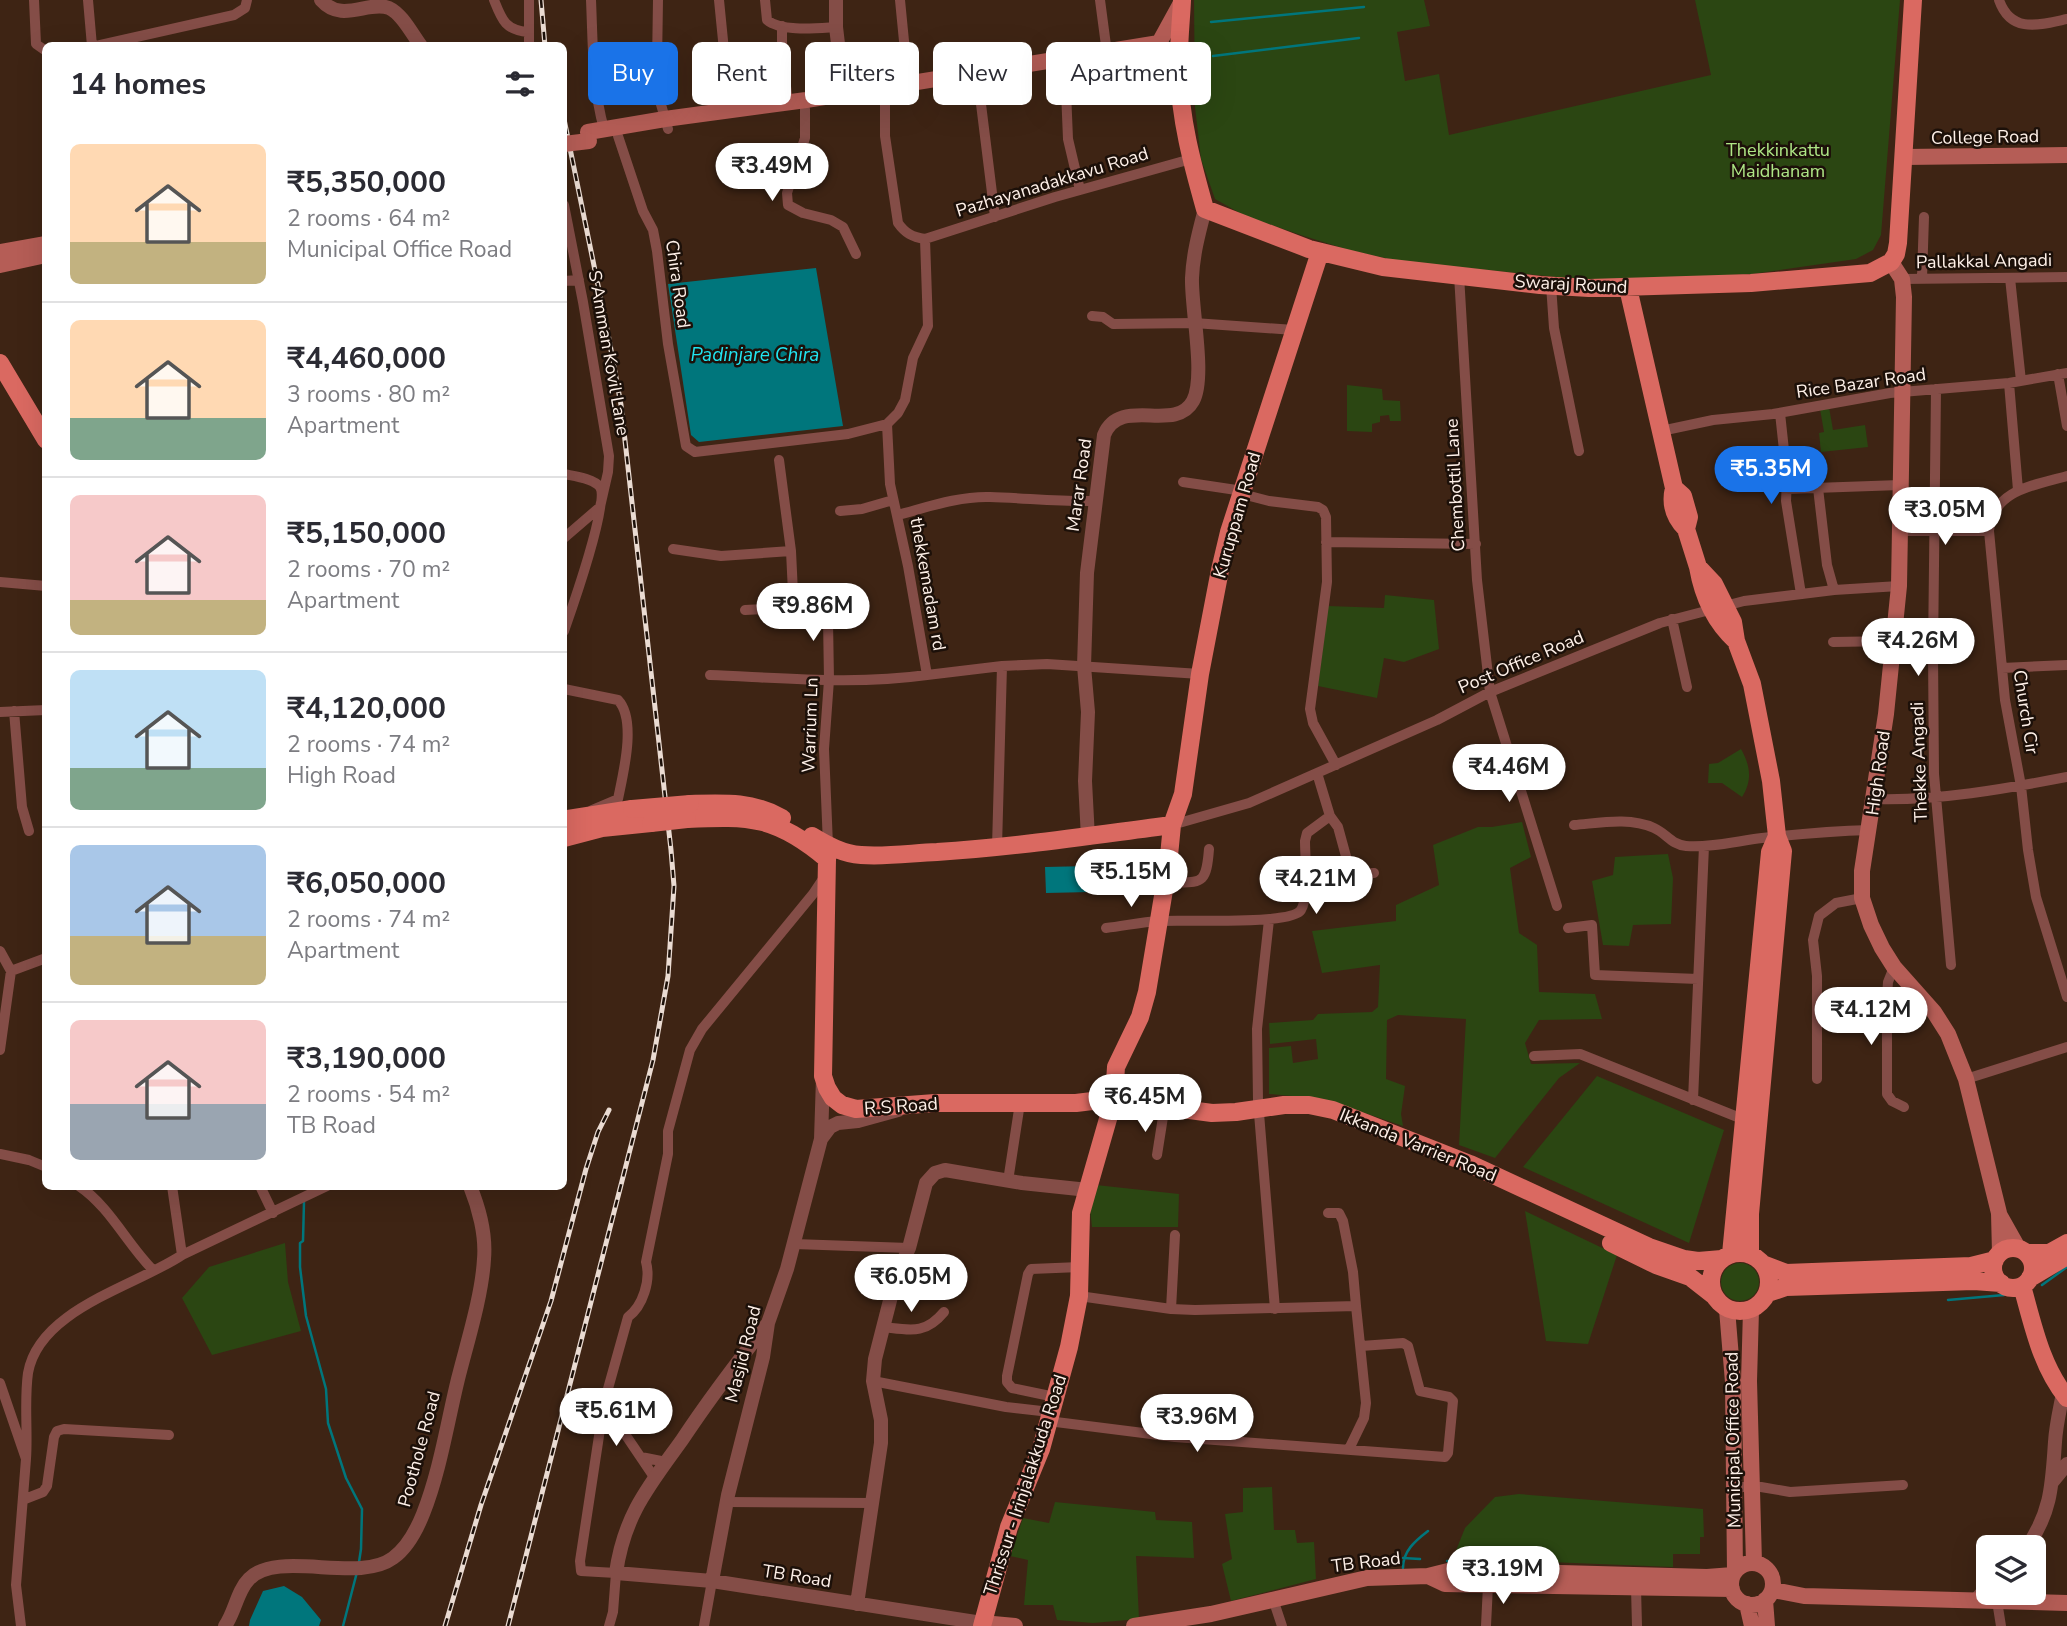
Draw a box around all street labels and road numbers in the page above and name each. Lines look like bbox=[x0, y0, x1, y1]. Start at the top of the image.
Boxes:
street label: College Road bbox=[1931, 124, 2039, 150]
street label: Pazhayanadakkavu Road bbox=[953, 141, 1151, 223]
street label: Chira Road bbox=[660, 238, 696, 330]
street label: Pallakkal Angadi bbox=[1916, 248, 2052, 274]
street label: S Amman Kovil Lane bbox=[583, 268, 635, 438]
street label: Swaraj Round bbox=[1514, 269, 1628, 299]
street label: Rice Bazar Road bbox=[1794, 362, 1928, 404]
street label: Chembottil Lane bbox=[1440, 418, 1470, 552]
street label: Marar Road bbox=[1061, 437, 1097, 533]
street label: Kuruppam Road bbox=[1208, 449, 1266, 581]
street label: thekkemadam rd bbox=[904, 515, 952, 653]
street label: Post Office Road bbox=[1454, 625, 1588, 699]
street label: Church Cir bbox=[2008, 668, 2045, 756]
street label: Warrium Ln bbox=[796, 677, 824, 773]
street label: Thekke Angadi bbox=[1905, 701, 1933, 823]
street label: High Road bbox=[1860, 729, 1896, 817]
street label: R.S Road bbox=[863, 1091, 939, 1121]
street label: Ikkanda Varrier Road bbox=[1336, 1103, 1500, 1187]
street label: Masjid Road bbox=[719, 1303, 767, 1405]
street label: Municipal Office Road bbox=[1719, 1352, 1747, 1528]
street label: Thrissur - Irinjalakkuda Road bbox=[978, 1371, 1072, 1599]
street label: Poothole Road bbox=[392, 1389, 446, 1509]
street label: TB Road bbox=[1330, 1546, 1402, 1578]
street label: TB Road bbox=[761, 1559, 833, 1593]

